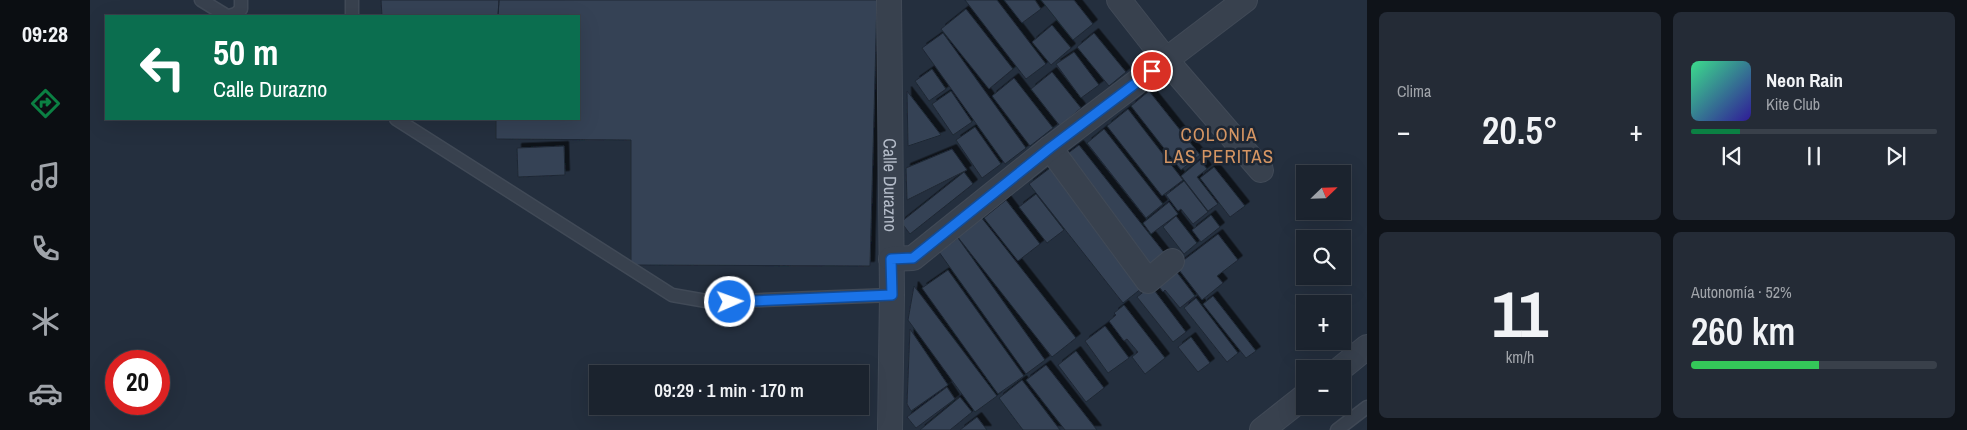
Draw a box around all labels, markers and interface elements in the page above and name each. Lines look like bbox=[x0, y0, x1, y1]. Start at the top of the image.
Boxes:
text: 09:28 bbox=[22, 19, 68, 49]
text: 50 m bbox=[213, 29, 278, 76]
icon: left bbox=[130, 35, 195, 100]
pin bbox=[1131, 50, 1173, 92]
icon: arrive bbox=[1138, 57, 1166, 85]
text: Neon Rain bbox=[1766, 67, 1843, 93]
text: Calle Durazno bbox=[213, 74, 327, 104]
text: Clima bbox=[1397, 80, 1431, 102]
icon: directions bbox=[28, 86, 63, 121]
text: Kite Club bbox=[1766, 93, 1820, 115]
text: 20.5° bbox=[1482, 105, 1558, 156]
text: − bbox=[1397, 112, 1410, 150]
text: + bbox=[1630, 112, 1643, 150]
district label: COLONIA LAS PERITAS bbox=[1164, 121, 1274, 169]
street label: Calle Durazno bbox=[878, 138, 904, 232]
icon: previous bbox=[1718, 142, 1746, 170]
icon: pause bbox=[1800, 142, 1828, 170]
icon: next bbox=[1882, 142, 1910, 170]
icon: music bbox=[28, 159, 63, 194]
north arrow bbox=[1296, 165, 1351, 220]
map controls bbox=[1296, 165, 1351, 415]
button: search bbox=[1296, 230, 1351, 285]
icon: phone bbox=[28, 231, 63, 266]
text: 11 bbox=[1492, 270, 1548, 357]
position arrow bbox=[703, 275, 755, 327]
text: Autonomía · 52% bbox=[1691, 281, 1792, 303]
button: + bbox=[1296, 295, 1351, 350]
icon: climate bbox=[28, 304, 63, 339]
text: 260 km bbox=[1691, 306, 1795, 357]
text: km/h bbox=[1506, 346, 1534, 368]
speed limit sign: 20 bbox=[105, 350, 170, 415]
button: − bbox=[1296, 360, 1351, 415]
icon: car bbox=[28, 376, 63, 411]
text: 09:29 · 1 min · 170 m bbox=[654, 377, 804, 403]

